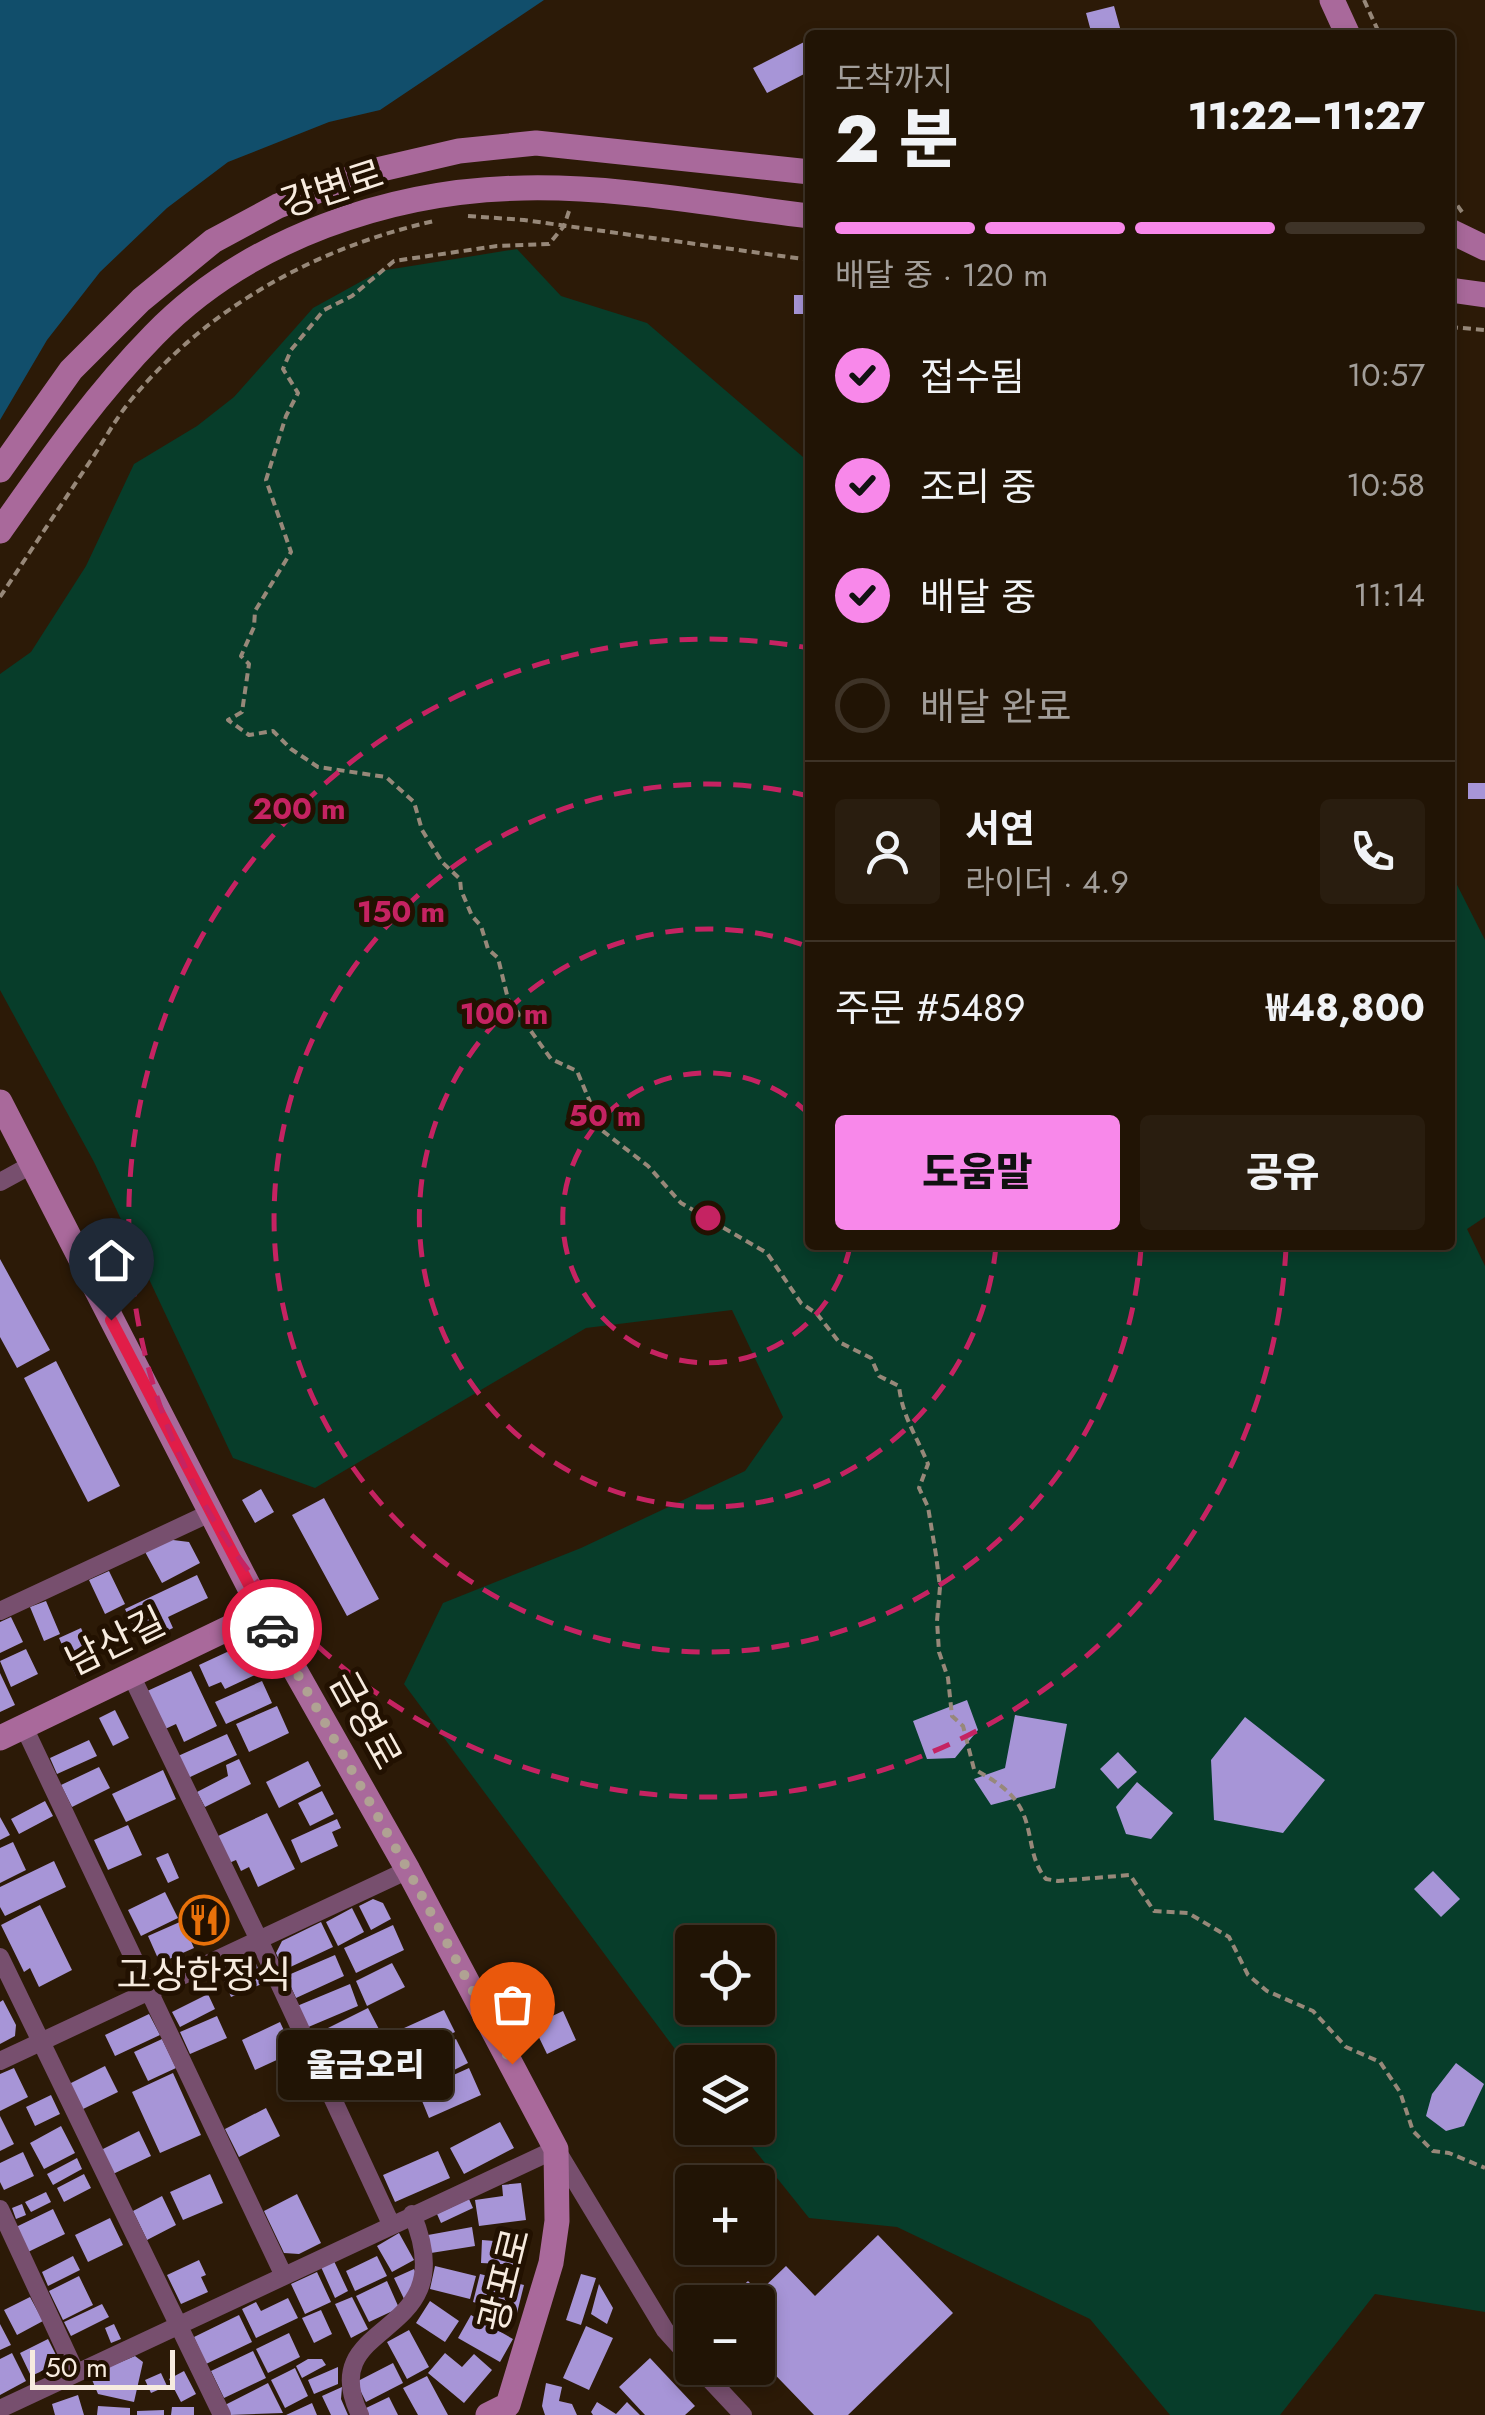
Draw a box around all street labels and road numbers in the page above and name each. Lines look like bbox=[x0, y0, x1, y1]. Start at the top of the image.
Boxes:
street label: 강변로 bbox=[274, 146, 390, 230]
street label: 남산길 bbox=[56, 1593, 174, 1689]
street label: 금영로 bbox=[317, 1661, 415, 1779]
street label: 광포로 bbox=[465, 2222, 543, 2338]

